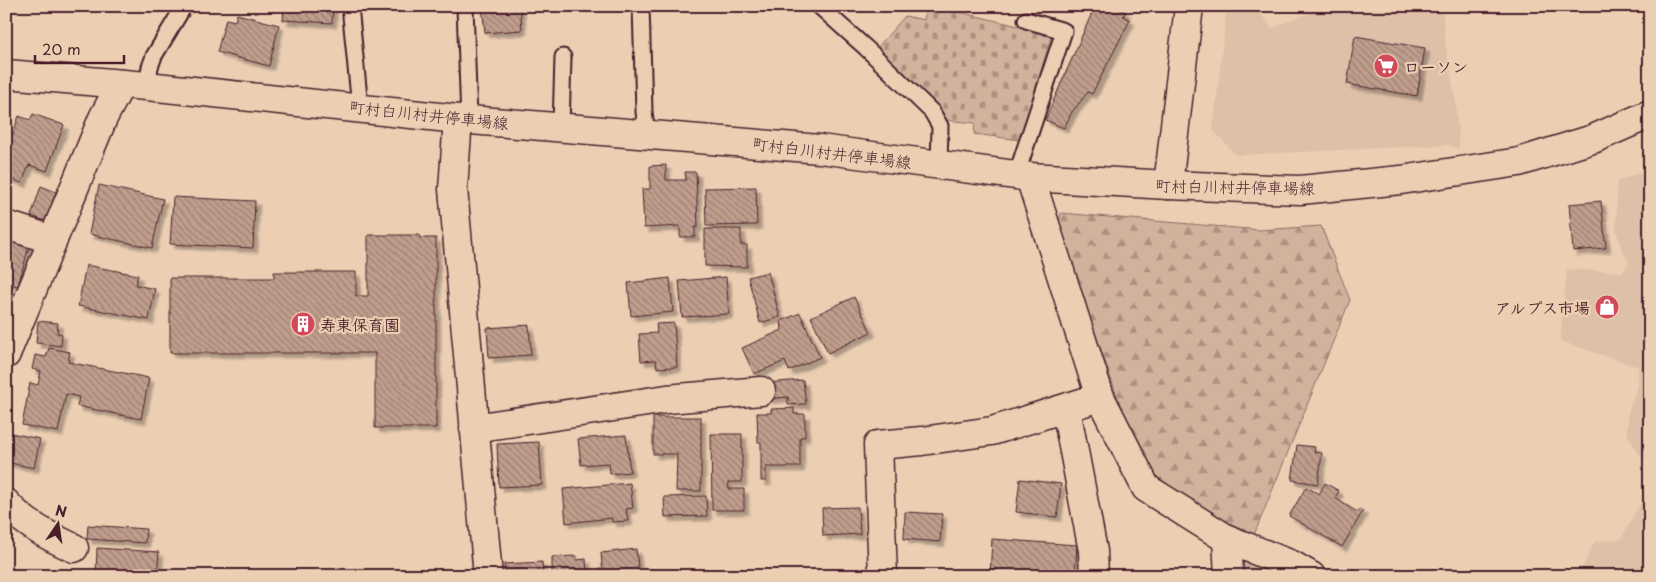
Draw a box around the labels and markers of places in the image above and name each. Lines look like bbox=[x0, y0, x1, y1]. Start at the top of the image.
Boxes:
supermarket icon: ローソン bbox=[1373, 53, 1399, 79]
place label: ローソン bbox=[1404, 54, 1468, 78]
shop icon: アルプス市場 bbox=[1594, 294, 1620, 320]
place label: アルプス市場 bbox=[1495, 295, 1590, 319]
building icon: 寿東保育園 bbox=[290, 311, 316, 337]
place label: 寿東保育園 bbox=[320, 312, 400, 336]

